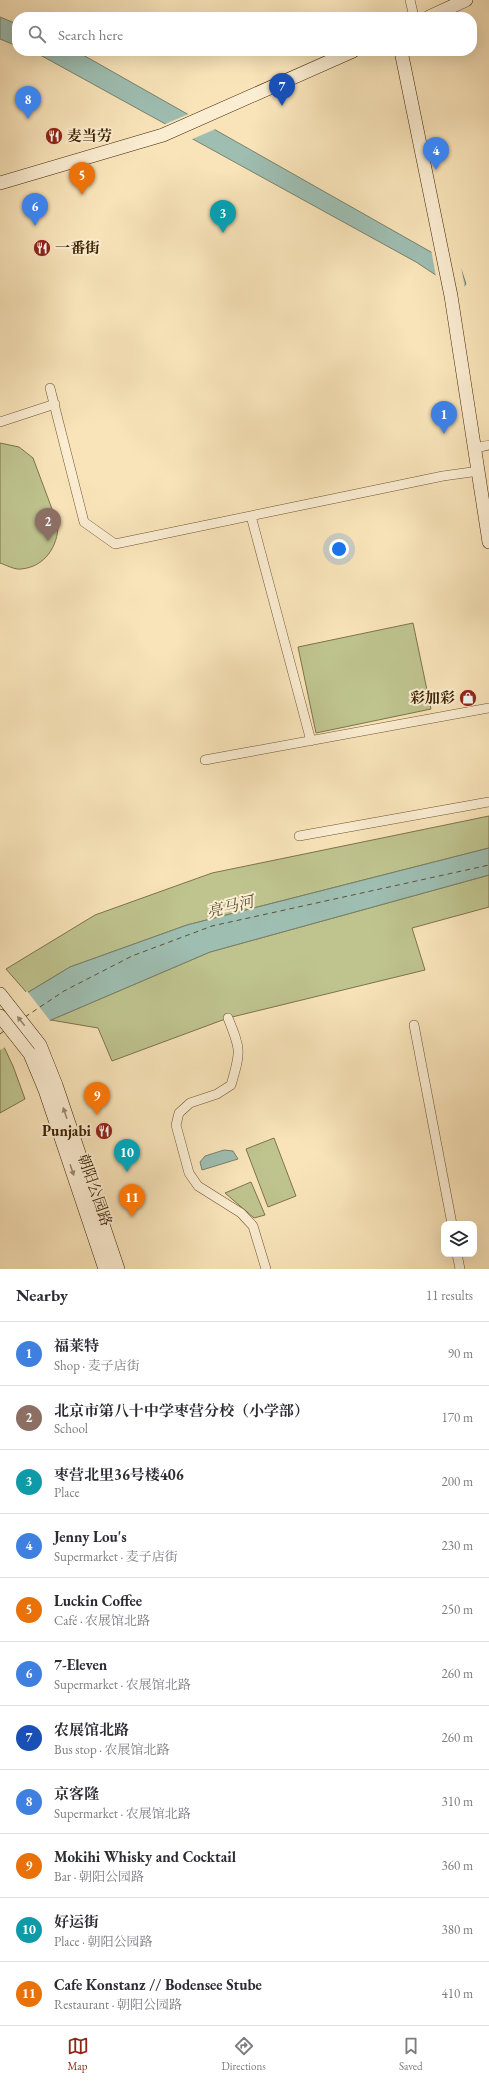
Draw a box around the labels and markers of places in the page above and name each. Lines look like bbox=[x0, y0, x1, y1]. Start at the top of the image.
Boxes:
pin: 7 bbox=[269, 73, 295, 106]
pin: 8 bbox=[15, 86, 41, 119]
restaurant icon: 麦当劳 bbox=[44, 126, 64, 146]
place label: 麦当劳 bbox=[67, 126, 112, 145]
pin: 4 bbox=[423, 137, 449, 170]
pin: 5 bbox=[69, 162, 95, 195]
pin: 6 bbox=[22, 193, 48, 226]
pin: 3 bbox=[210, 200, 236, 233]
restaurant icon: 一番街 bbox=[32, 238, 52, 258]
place label: 一番街 bbox=[55, 238, 100, 257]
pin: 1 bbox=[431, 401, 457, 434]
pin: 2 bbox=[35, 508, 61, 541]
place label: 彩加彩 bbox=[410, 688, 455, 707]
shop icon: 彩加彩 bbox=[458, 688, 478, 708]
pin: 9 bbox=[84, 1082, 110, 1115]
place label: Punjabi bbox=[42, 1121, 92, 1140]
restaurant icon: Punjabi bbox=[94, 1121, 114, 1141]
pin: 10 bbox=[114, 1139, 140, 1172]
pin: 11 bbox=[119, 1184, 145, 1217]

